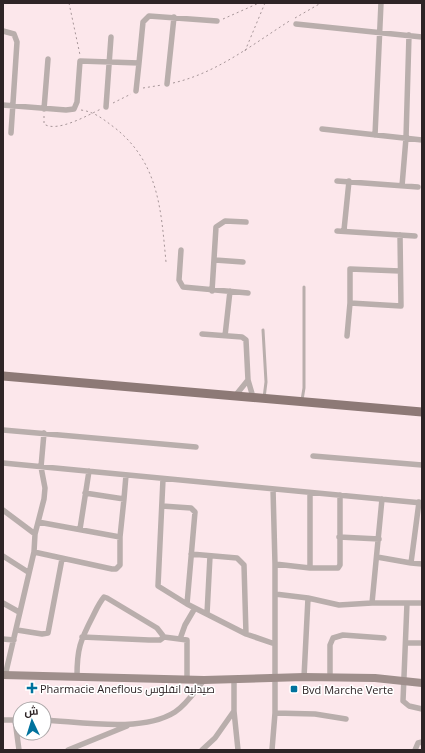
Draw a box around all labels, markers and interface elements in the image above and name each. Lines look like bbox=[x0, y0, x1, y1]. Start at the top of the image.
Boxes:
place label: Pharmacie Aneflous صيدلية انفلوس bbox=[40, 681, 215, 696]
place label: Bvd Marche Verte bbox=[302, 682, 393, 697]
marker: Pharmacie Aneflous صيدلية انفلوس bbox=[27, 683, 37, 693]
marker: Bvd Marche Verte bbox=[289, 684, 299, 694]
north arrow bbox=[12, 701, 52, 741]
text: ش bbox=[24, 703, 39, 718]

